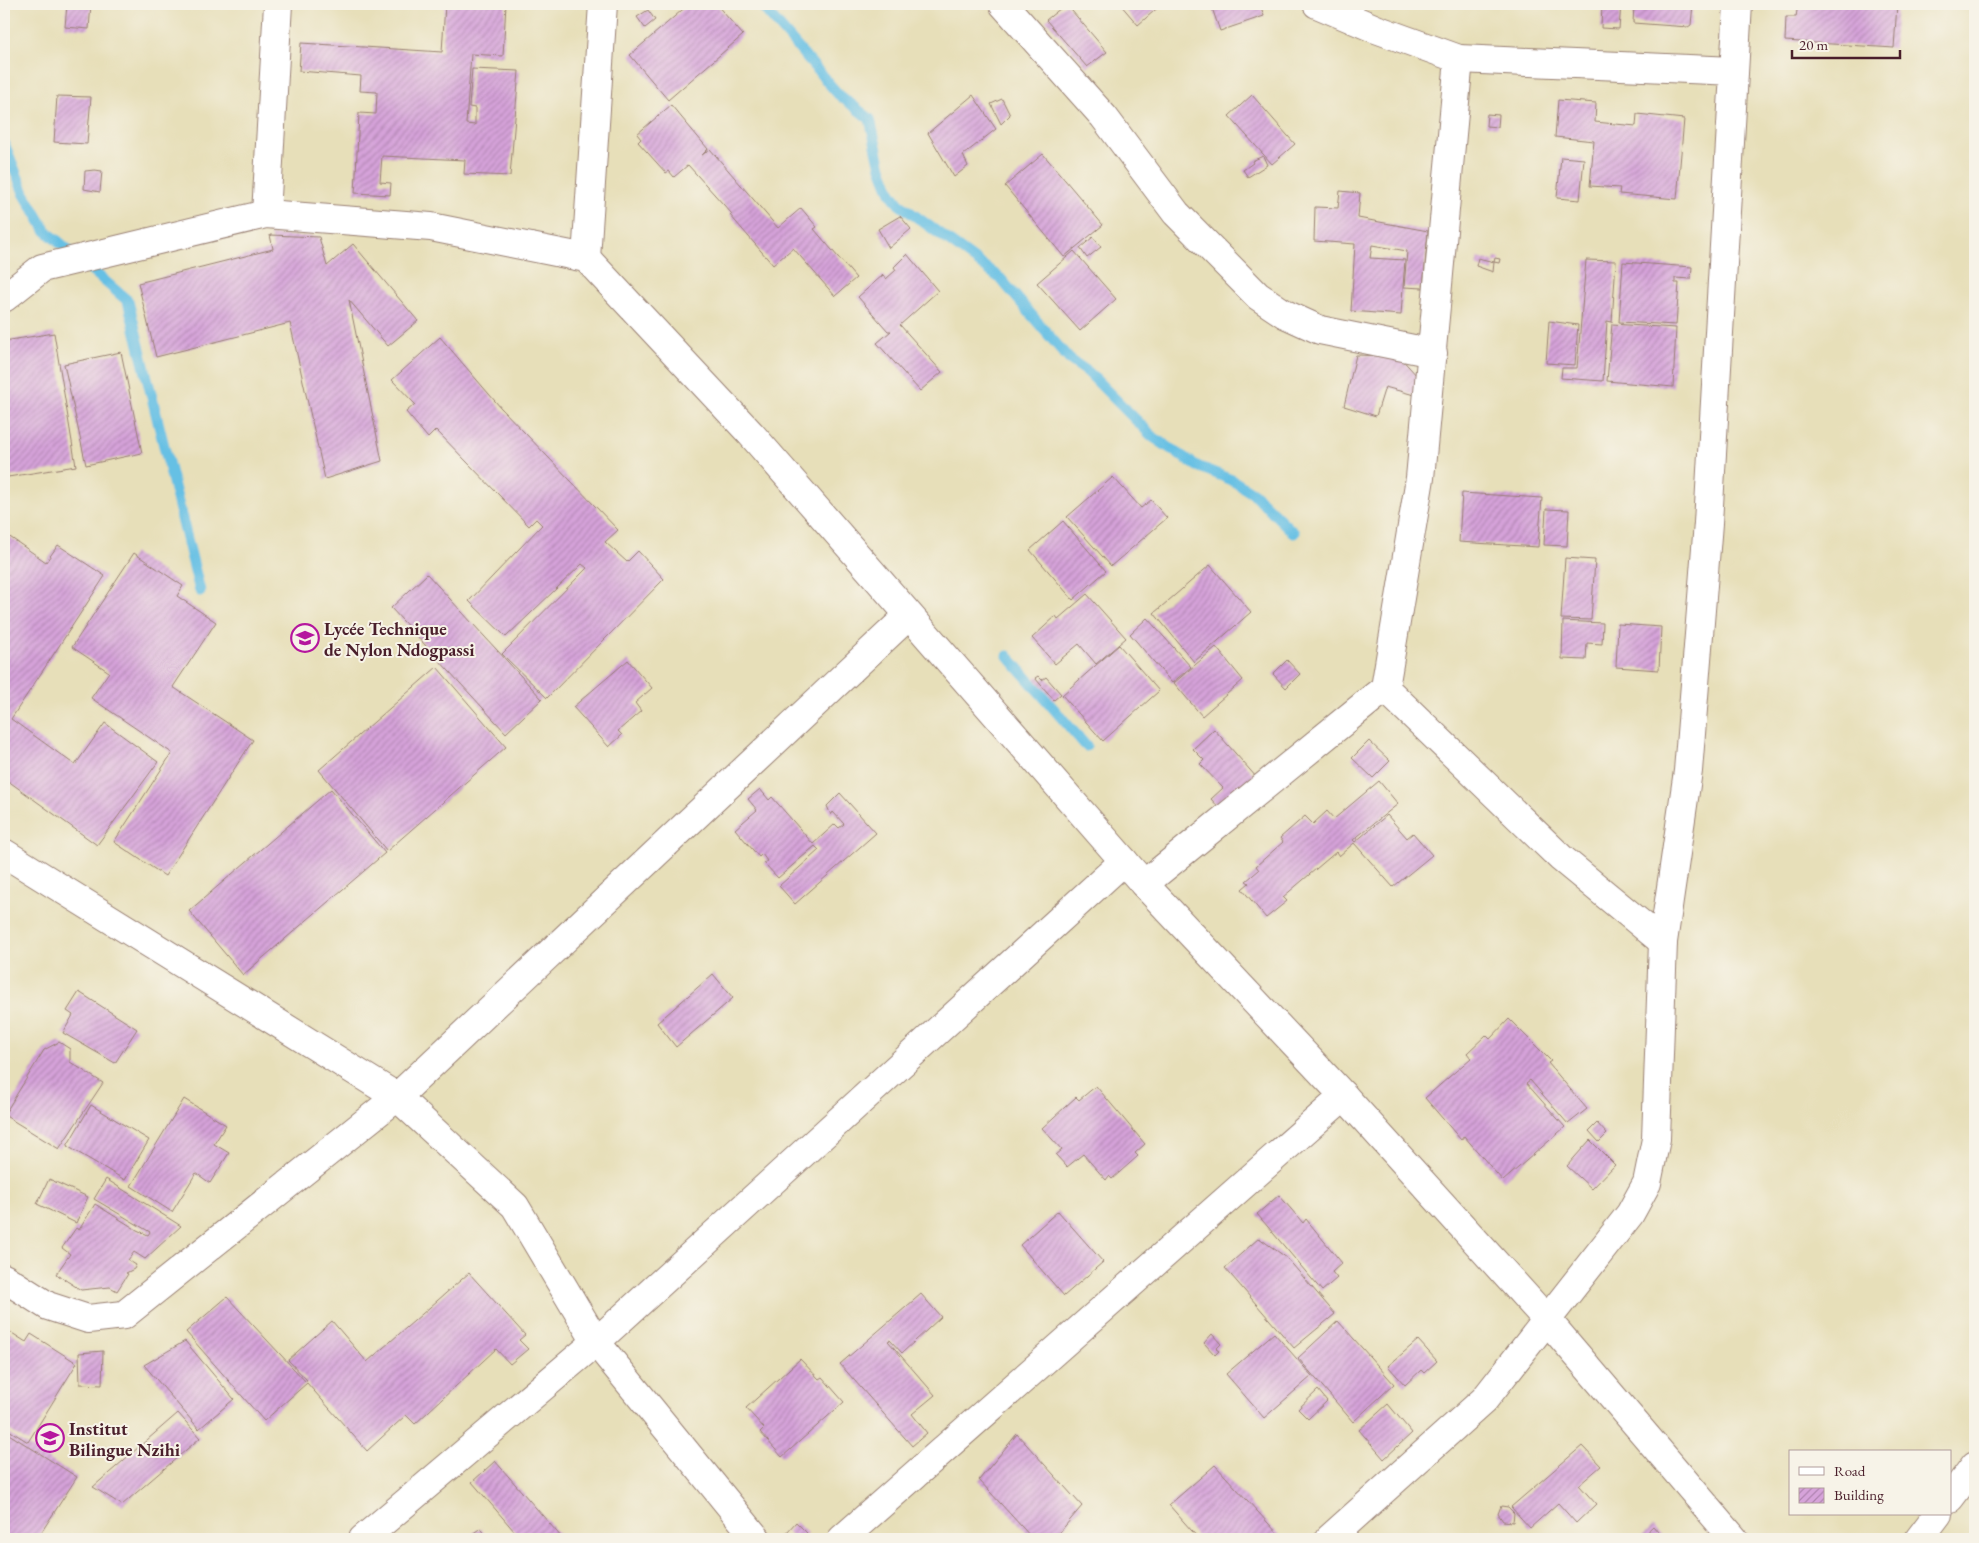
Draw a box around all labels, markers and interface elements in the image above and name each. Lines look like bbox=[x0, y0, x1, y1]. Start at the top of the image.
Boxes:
scale bar bbox=[1792, 28, 1899, 60]
text: 20 m bbox=[1799, 35, 1828, 54]
place label: Lycée Technique de Nylon Ndogpassi bbox=[324, 617, 475, 661]
school or university icon: Lycée Technique de Nylon Ndogpassi bbox=[290, 623, 320, 653]
place label: Institut Bilingue Nzihi bbox=[69, 1417, 181, 1461]
school or university icon: Institut Bilingue Nzihi bbox=[35, 1423, 65, 1453]
legend bbox=[1789, 1450, 1952, 1516]
text: Road bbox=[1834, 1461, 1866, 1480]
text: Building bbox=[1834, 1485, 1884, 1504]

